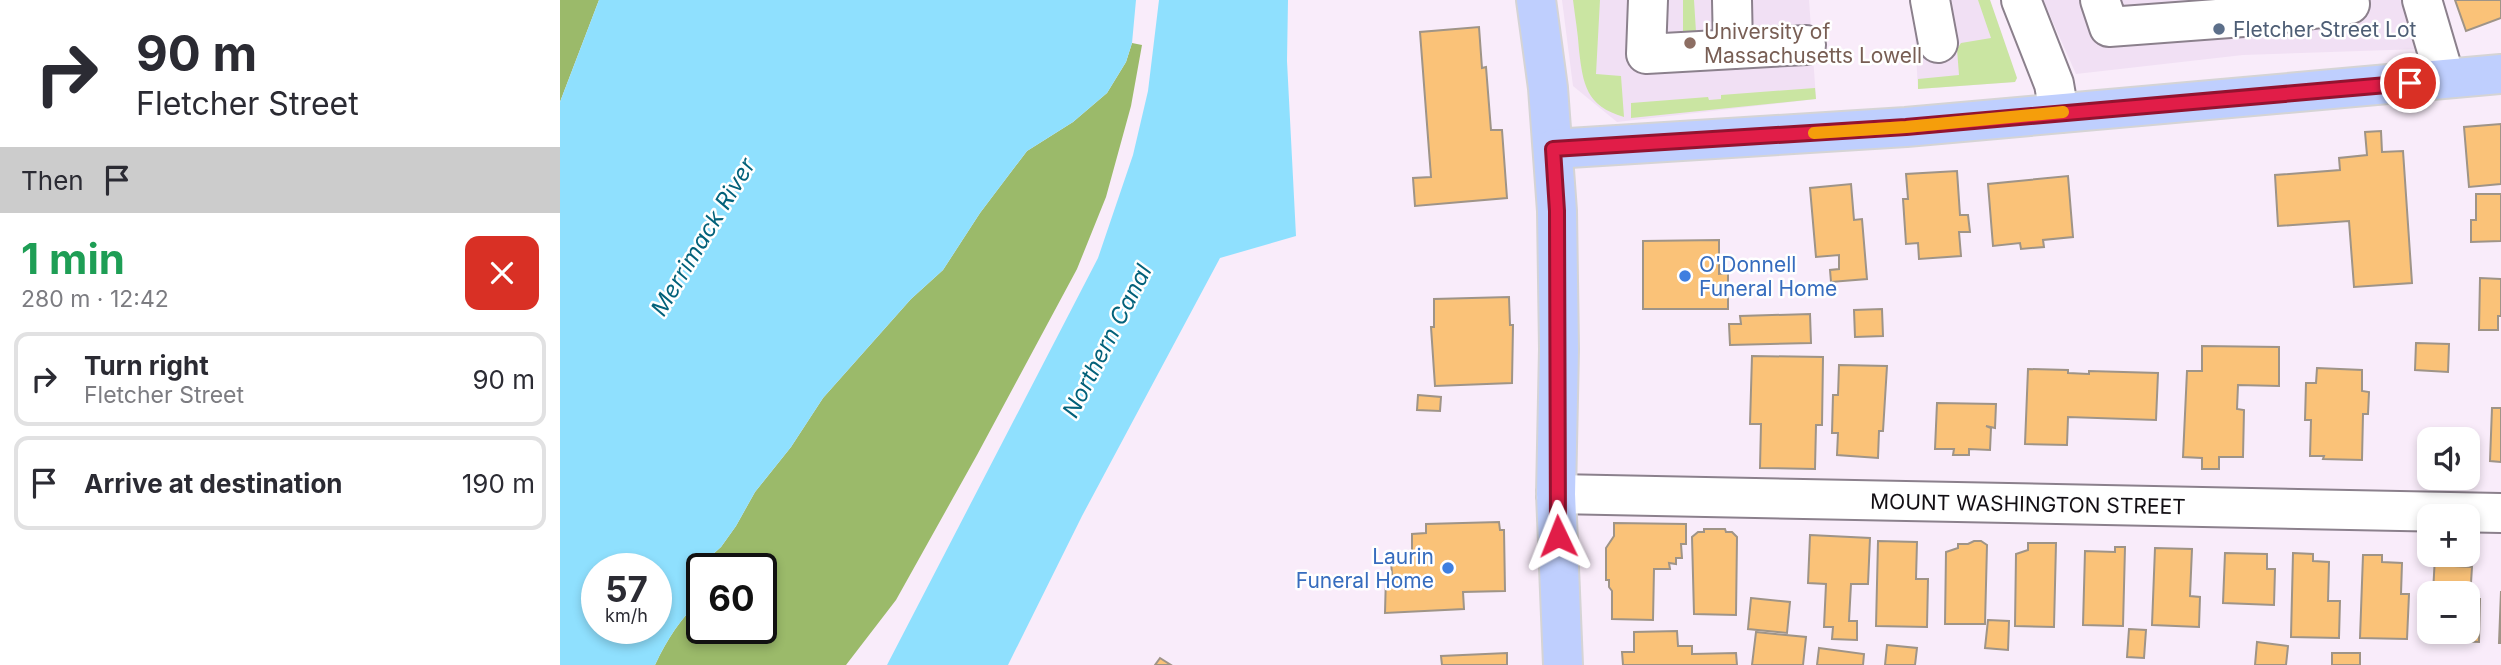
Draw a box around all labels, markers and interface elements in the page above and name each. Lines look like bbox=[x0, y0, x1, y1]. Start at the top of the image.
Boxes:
place label: Fletcher Street Lot bbox=[2233, 17, 2416, 42]
place label: University of Massachusetts Lowell bbox=[1704, 19, 1922, 68]
marker: Fletcher Street Lot bbox=[2211, 21, 2227, 37]
text: 90 m bbox=[136, 24, 257, 83]
icon: right bbox=[21, 28, 112, 119]
marker: University of Massachusetts Lowell bbox=[1682, 35, 1698, 51]
pin bbox=[2380, 53, 2440, 113]
icon: arrive bbox=[2391, 64, 2429, 102]
text: Fletcher Street bbox=[136, 84, 359, 123]
water label: Merrimack River bbox=[645, 152, 762, 321]
icon: arrive bbox=[98, 161, 136, 199]
text: Then bbox=[21, 165, 84, 196]
text: 1 min bbox=[21, 233, 125, 284]
button: close bbox=[465, 236, 539, 310]
place label: O'Donnell Funeral Home bbox=[1699, 252, 1837, 301]
water label: Northern Canal bbox=[1056, 259, 1158, 422]
marker: O'Donnell Funeral Home bbox=[1677, 268, 1693, 284]
text: 280 m · 12:42 bbox=[21, 285, 169, 313]
text: Turn right bbox=[84, 350, 209, 381]
icon: right bbox=[25, 360, 63, 398]
text: 90 m bbox=[472, 364, 535, 395]
text: Fletcher Street bbox=[84, 381, 244, 409]
map controls bbox=[2417, 427, 2480, 644]
button: sound bbox=[2417, 427, 2480, 490]
icon: arrive bbox=[25, 464, 63, 502]
text: Arrive at destination bbox=[84, 468, 343, 499]
text: 190 m bbox=[462, 468, 535, 499]
street label: MOUNT WASHINGTON STREET bbox=[1870, 489, 2186, 519]
position arrow bbox=[1521, 499, 1595, 573]
button: + bbox=[2417, 504, 2480, 567]
place label: Laurin Funeral Home bbox=[1296, 544, 1434, 593]
speed limit sign: 60 bbox=[686, 553, 777, 644]
marker: Laurin Funeral Home bbox=[1440, 560, 1456, 576]
text: 57 bbox=[605, 568, 648, 610]
button: − bbox=[2417, 581, 2480, 644]
text: km/h bbox=[605, 605, 648, 626]

